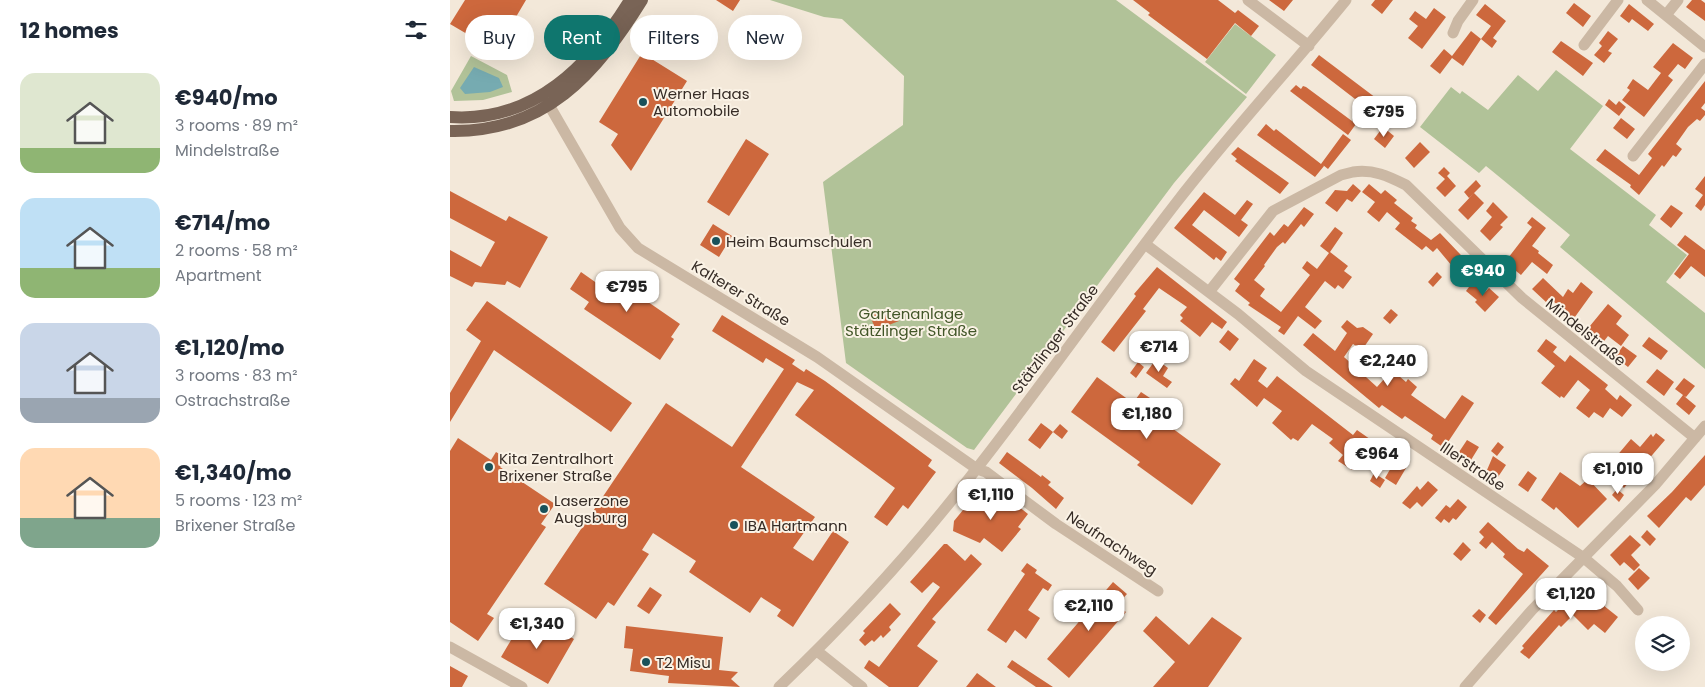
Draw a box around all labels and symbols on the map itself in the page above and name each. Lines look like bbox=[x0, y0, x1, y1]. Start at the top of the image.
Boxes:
place label: Werner Haas Automobile bbox=[653, 83, 750, 121]
marker: Werner Haas Automobile bbox=[637, 96, 649, 108]
pin: €795 bbox=[1354, 96, 1414, 138]
place label: Heim Baumschulen bbox=[726, 231, 872, 252]
marker: Heim Baumschulen bbox=[710, 235, 722, 247]
pin: €940 bbox=[1453, 254, 1513, 297]
street label: Kalterer Straße bbox=[688, 255, 794, 331]
pin: €795 bbox=[597, 270, 657, 313]
street label: Stätzlinger Straße bbox=[1007, 280, 1103, 398]
street label: Mindelstraße bbox=[1541, 293, 1631, 371]
park label: Gartenanlage Stätzlinger Straße bbox=[845, 303, 977, 341]
pin: €714 bbox=[1129, 330, 1189, 373]
pin: €2,240 bbox=[1347, 344, 1429, 387]
pin: €1,180 bbox=[1106, 398, 1188, 440]
street label: Illerstraße bbox=[1436, 436, 1510, 496]
pin: €964 bbox=[1347, 438, 1407, 480]
place label: Kita Zentralhort Brixener Straße bbox=[499, 448, 613, 486]
pin: €1,010 bbox=[1577, 452, 1659, 495]
marker: Kita Zentralhort Brixener Straße bbox=[483, 461, 495, 473]
pin: €1,110 bbox=[950, 478, 1032, 521]
place label: Laserzone Augsburg bbox=[554, 490, 629, 528]
marker: Laserzone Augsburg bbox=[538, 503, 550, 515]
street label: Neufnachweg bbox=[1062, 506, 1162, 580]
place label: IBA Hartmann bbox=[744, 515, 847, 536]
marker: IBA Hartmann bbox=[728, 519, 740, 531]
pin: €1,120 bbox=[1530, 578, 1612, 620]
pin: €2,110 bbox=[1048, 590, 1130, 632]
pin: €1,340 bbox=[496, 608, 578, 650]
place label: T2 Misu bbox=[656, 652, 711, 673]
marker: T2 Misu bbox=[640, 656, 652, 668]

